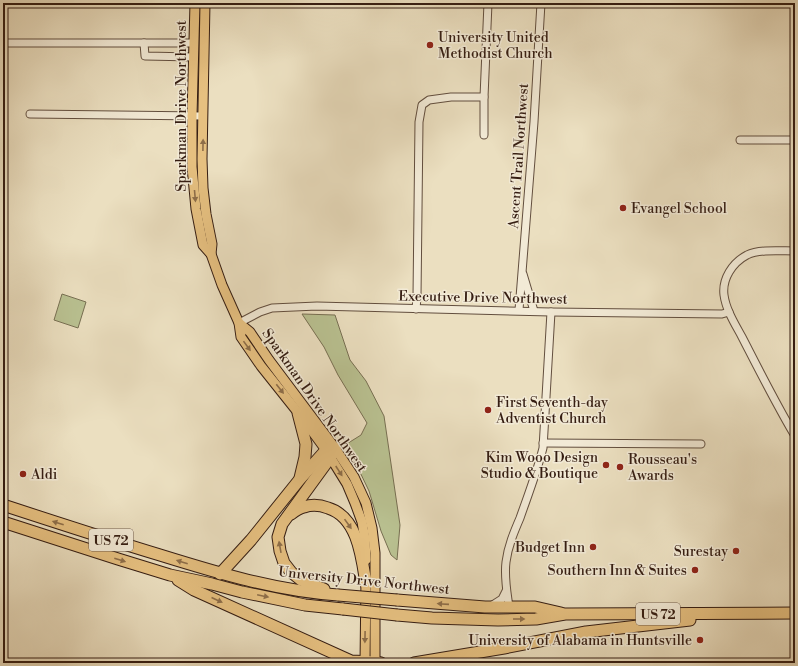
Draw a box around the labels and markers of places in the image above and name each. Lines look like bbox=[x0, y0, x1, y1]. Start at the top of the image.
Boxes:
place label: University United Methodist Church bbox=[438, 29, 553, 63]
marker: University United Methodist Church bbox=[425, 40, 435, 50]
place label: Evangel School bbox=[631, 200, 727, 218]
marker: Evangel School bbox=[618, 203, 628, 213]
place label: First Seventh-day Adventist Church bbox=[495, 394, 608, 428]
marker: First Seventh-day Adventist Church bbox=[483, 405, 493, 415]
place label: Kim Wooo Design Studio & Boutique bbox=[481, 449, 599, 483]
place label: Rousseau's Awards bbox=[627, 451, 697, 485]
marker: Kim Wooo Design Studio & Boutique bbox=[601, 460, 611, 470]
marker: Rousseau's Awards bbox=[615, 462, 625, 472]
place label: Aldi bbox=[30, 466, 58, 484]
marker: Aldi bbox=[18, 469, 28, 479]
place label: Budget Inn bbox=[514, 539, 586, 557]
marker: Budget Inn bbox=[588, 542, 598, 552]
place label: Surestay bbox=[674, 543, 728, 561]
marker: Surestay bbox=[731, 546, 741, 556]
place label: Southern Inn & Suites bbox=[548, 562, 687, 580]
marker: Southern Inn & Suites bbox=[690, 565, 700, 575]
place label: University of Alabama in Huntsville bbox=[469, 632, 692, 650]
marker: University of Alabama in Huntsville bbox=[695, 635, 705, 645]

